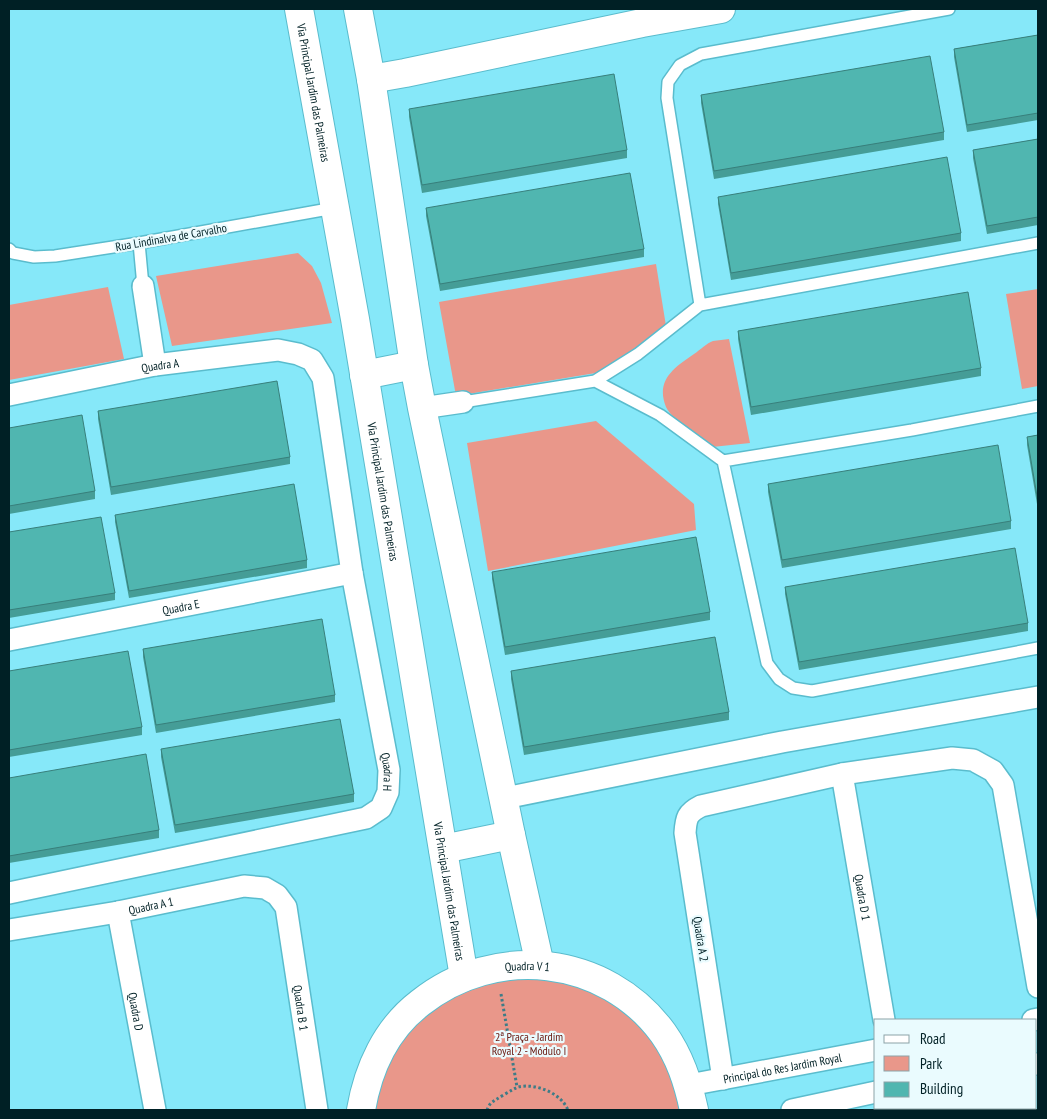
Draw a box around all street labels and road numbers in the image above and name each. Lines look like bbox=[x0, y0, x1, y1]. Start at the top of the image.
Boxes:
street label: Via Principal Jardim das Palmeiras bbox=[294, 21, 334, 163]
street label: Rua Lindinalva de Carvalho bbox=[114, 220, 228, 254]
street label: Quadra A bbox=[140, 355, 180, 375]
street label: Via Principal Jardim das Palmeiras bbox=[365, 420, 402, 562]
street label: Quadra E bbox=[161, 595, 201, 617]
street label: Quadra H bbox=[378, 751, 397, 792]
street label: Via Principal Jardim das Palmeiras bbox=[431, 820, 469, 962]
street label: Quadra D 1 bbox=[852, 873, 874, 922]
street label: Quadra A 1 bbox=[127, 893, 175, 917]
street label: Quadra A 2 bbox=[690, 915, 712, 963]
street label: Quadra V 1 bbox=[504, 958, 551, 974]
street label: Quadra B 1 bbox=[290, 984, 312, 1032]
street label: Quadra D bbox=[126, 991, 147, 1032]
street label: Principal do Res Jardim Royal bbox=[722, 1049, 843, 1086]

